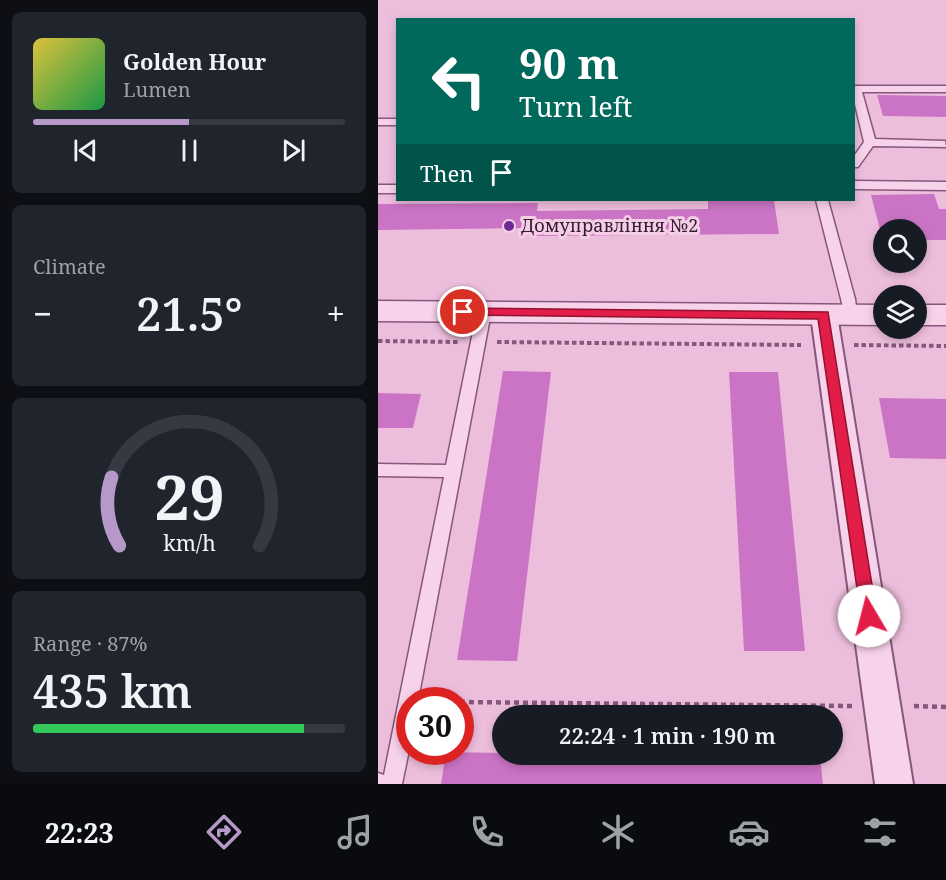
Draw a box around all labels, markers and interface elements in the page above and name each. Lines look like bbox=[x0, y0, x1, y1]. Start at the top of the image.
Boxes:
text: 90 m bbox=[519, 34, 619, 91]
icon: left bbox=[420, 42, 498, 120]
text: Golden Hour bbox=[123, 46, 266, 76]
text: Lumen bbox=[123, 76, 191, 103]
text: Turn left bbox=[519, 88, 632, 125]
icon: previous bbox=[69, 134, 102, 167]
icon: pause bbox=[173, 134, 206, 167]
icon: next bbox=[277, 134, 310, 167]
icon: arrive bbox=[485, 156, 518, 189]
text: Then bbox=[420, 158, 473, 188]
place label: Домуправління №2 bbox=[521, 213, 698, 237]
marker: Домуправління №2 bbox=[502, 219, 516, 233]
map controls bbox=[873, 219, 927, 339]
button: search bbox=[873, 219, 927, 273]
text: Climate bbox=[33, 253, 106, 280]
text: 21.5° bbox=[136, 283, 243, 344]
button: layers bbox=[873, 285, 927, 339]
pin bbox=[437, 286, 488, 337]
text: − bbox=[33, 291, 52, 336]
text: + bbox=[327, 291, 345, 336]
icon: arrive bbox=[446, 295, 479, 328]
text: 29 bbox=[154, 453, 224, 538]
text: km/h bbox=[163, 528, 216, 557]
position arrow bbox=[837, 584, 901, 648]
text: Range · 87% bbox=[33, 630, 147, 657]
text: 435 km bbox=[33, 660, 192, 721]
speed limit sign: 30 bbox=[396, 687, 474, 765]
text: 22:24 · 1 min · 190 m bbox=[559, 720, 776, 750]
icon: directions bbox=[203, 811, 245, 853]
icon: music bbox=[334, 811, 376, 853]
icon: phone bbox=[466, 811, 508, 853]
icon: climate bbox=[597, 811, 639, 853]
icon: car bbox=[728, 811, 770, 853]
icon: filters bbox=[859, 811, 901, 853]
text: 22:23 bbox=[45, 814, 114, 851]

